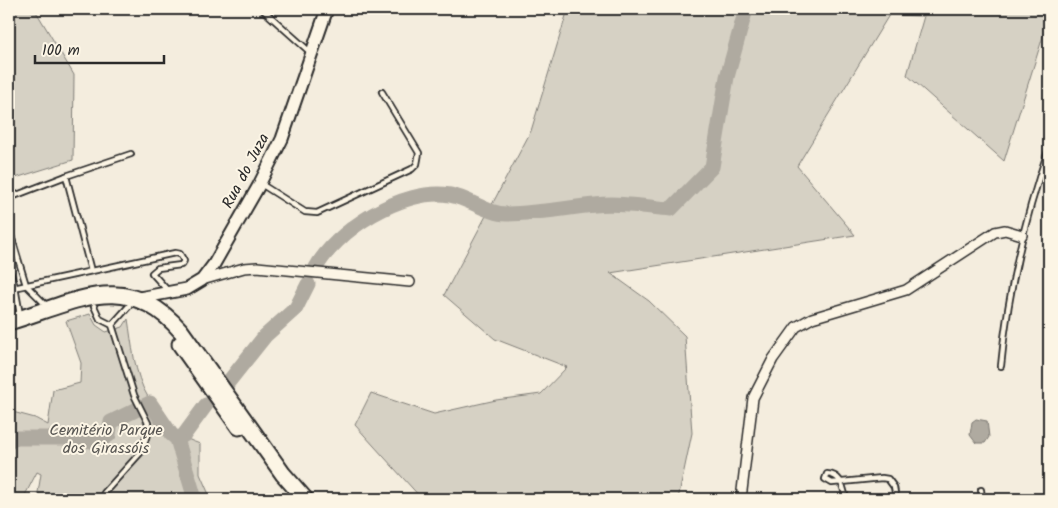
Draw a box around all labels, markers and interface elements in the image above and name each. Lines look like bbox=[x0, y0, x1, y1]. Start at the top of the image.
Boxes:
scale bar bbox=[35, 32, 164, 64]
text: 100 m bbox=[42, 39, 80, 63]
street label: Rua do Juza bbox=[216, 129, 276, 213]
park label: Cemitério Parque dos Girassóis bbox=[49, 418, 163, 461]

